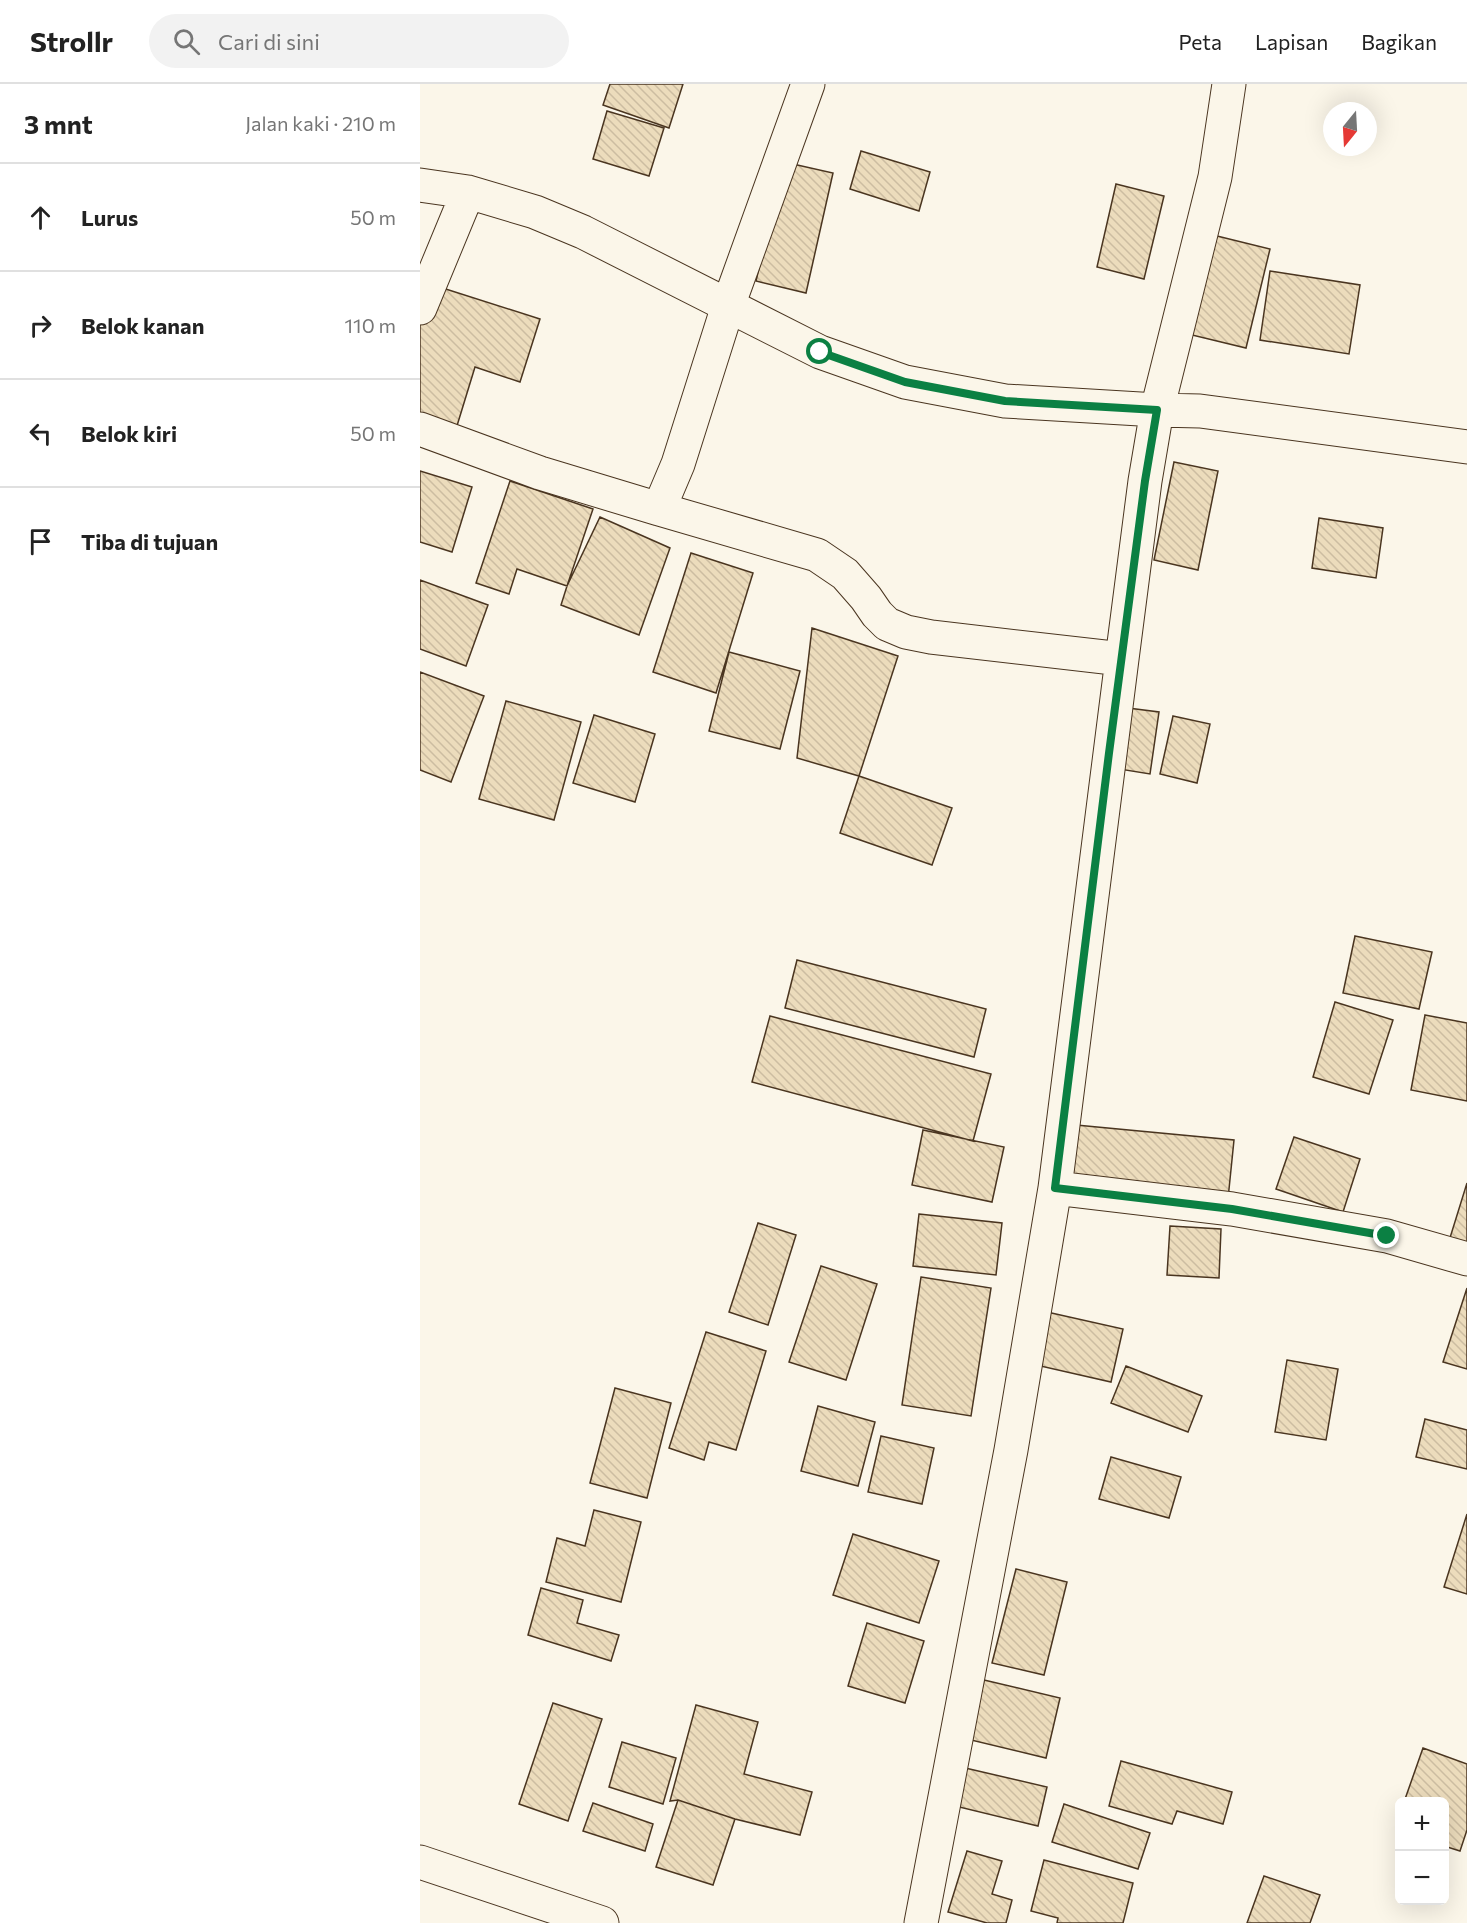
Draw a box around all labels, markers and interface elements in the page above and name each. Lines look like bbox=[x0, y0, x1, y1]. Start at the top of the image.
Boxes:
search box bbox=[149, 14, 569, 68]
text: Strollr bbox=[30, 24, 113, 58]
icon: search bbox=[170, 25, 203, 58]
text: Cari di sini bbox=[218, 28, 320, 55]
text: Peta bbox=[1179, 29, 1222, 54]
text: Lapisan bbox=[1255, 29, 1328, 54]
text: Bagikan bbox=[1361, 29, 1437, 54]
north arrow bbox=[1323, 102, 1377, 156]
text: 3 mnt bbox=[24, 108, 93, 139]
text: Jalan kaki · 210 m bbox=[245, 111, 396, 135]
icon: ahead bbox=[24, 201, 57, 234]
text: Lurus bbox=[81, 204, 138, 231]
text: 50 m bbox=[350, 205, 396, 229]
icon: right bbox=[24, 309, 57, 342]
text: Belok kanan bbox=[81, 312, 204, 339]
text: 110 m bbox=[345, 313, 396, 337]
route start bbox=[806, 338, 832, 364]
icon: left bbox=[24, 417, 57, 450]
text: Belok kiri bbox=[81, 420, 177, 447]
text: 50 m bbox=[350, 421, 396, 445]
icon: arrive bbox=[24, 525, 57, 558]
text: Tiba di tujuan bbox=[81, 528, 218, 555]
route end bbox=[1373, 1222, 1399, 1248]
map controls bbox=[1395, 1797, 1449, 1905]
button: + bbox=[1395, 1797, 1449, 1851]
button: − bbox=[1395, 1851, 1449, 1905]

